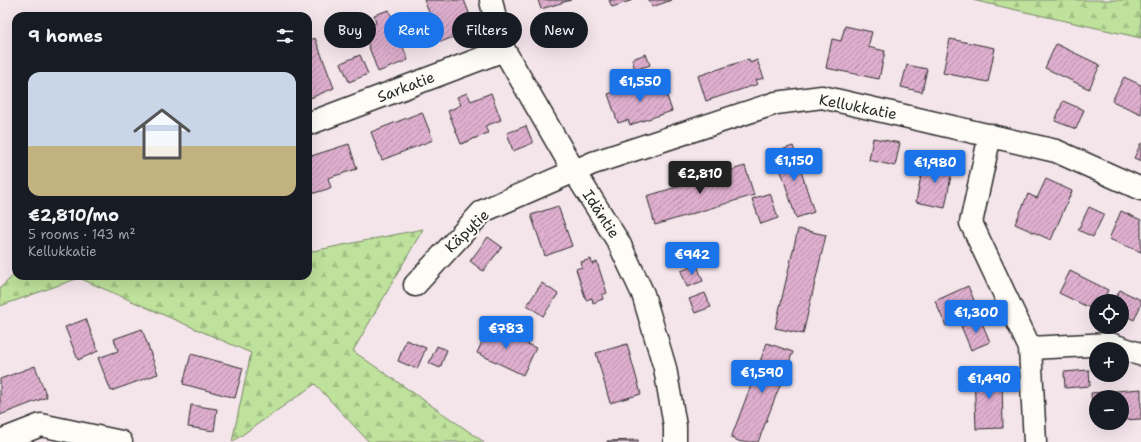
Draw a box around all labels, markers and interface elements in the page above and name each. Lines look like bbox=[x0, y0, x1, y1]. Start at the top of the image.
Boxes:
chip: Buy bbox=[324, 12, 376, 48]
chip: Rent bbox=[384, 12, 444, 48]
chip: Filters bbox=[452, 12, 522, 48]
chip: New bbox=[530, 12, 588, 48]
text: 9 homes bbox=[28, 25, 103, 47]
icon: filters bbox=[274, 25, 296, 47]
street label: Sarkatie bbox=[374, 67, 438, 107]
pin: €1,550 bbox=[607, 69, 673, 103]
text: €1,550 bbox=[619, 73, 661, 90]
street label: Kellukkatie bbox=[817, 90, 899, 124]
icon: home bbox=[126, 98, 198, 170]
pin: €1,150 bbox=[761, 148, 827, 182]
pin: €1,980 bbox=[902, 150, 968, 184]
text: €1,150 bbox=[774, 152, 814, 169]
text: €1,980 bbox=[913, 154, 957, 171]
pin: €2,810 bbox=[667, 161, 733, 195]
text: €2,810 bbox=[678, 165, 722, 182]
street label: Idäntie bbox=[578, 186, 624, 242]
text: €2,810/mo bbox=[28, 204, 119, 226]
street label: Käpytie bbox=[441, 205, 493, 257]
text: 5 rooms · 143 m² bbox=[28, 226, 136, 243]
pin: €942 bbox=[668, 242, 716, 276]
text: Kellukkatie bbox=[28, 243, 97, 260]
text: €942 bbox=[674, 246, 710, 263]
map controls bbox=[1089, 294, 1129, 430]
button: locate bbox=[1089, 294, 1129, 334]
pin: €1,300 bbox=[943, 300, 1009, 334]
text: €1,300 bbox=[954, 304, 998, 321]
pin: €783 bbox=[482, 316, 530, 350]
text: €783 bbox=[488, 320, 524, 337]
button: + bbox=[1089, 342, 1129, 382]
pin: €1,590 bbox=[729, 360, 795, 394]
text: €1,590 bbox=[740, 364, 784, 381]
pin: €1,490 bbox=[956, 366, 1022, 400]
text: €1,490 bbox=[967, 370, 1011, 387]
button: − bbox=[1089, 390, 1129, 430]

